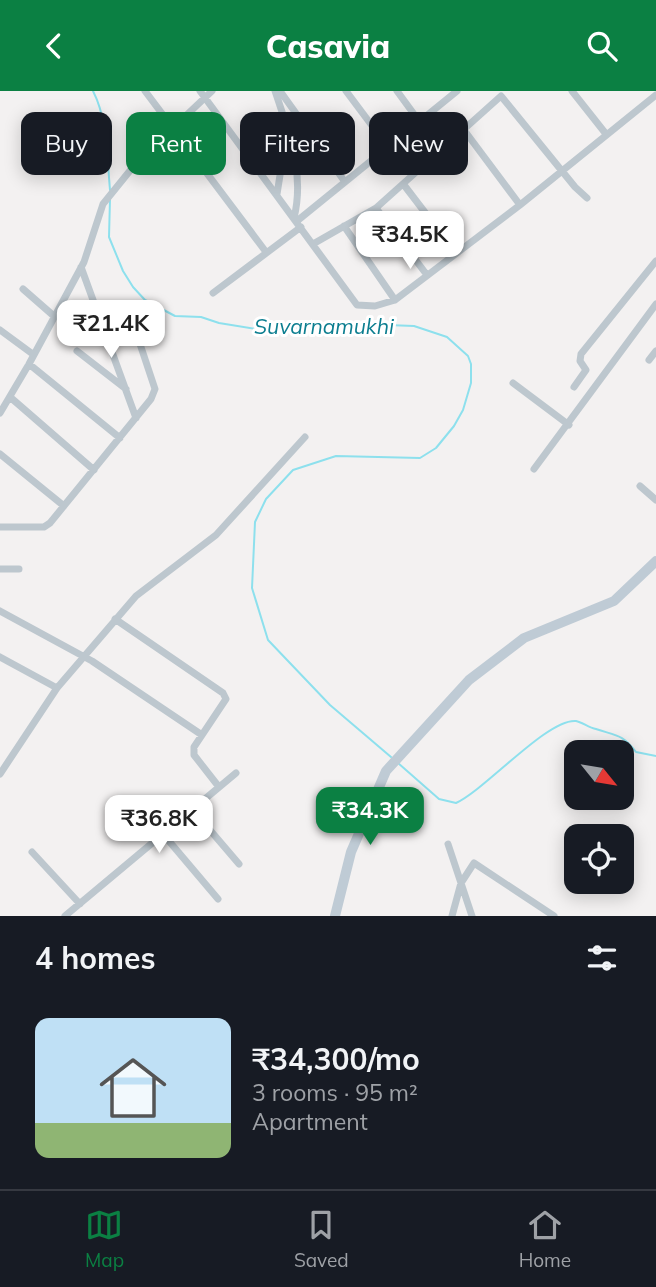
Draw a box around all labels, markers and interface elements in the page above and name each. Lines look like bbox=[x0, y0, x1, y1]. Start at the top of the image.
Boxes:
text: Casavia bbox=[266, 26, 390, 66]
icon: back bbox=[35, 27, 73, 65]
icon: search bbox=[583, 27, 621, 65]
chip: Buy bbox=[21, 112, 112, 175]
chip: Rent bbox=[126, 112, 226, 175]
chip: Filters bbox=[240, 112, 355, 175]
chip: New bbox=[369, 112, 468, 175]
pin: ₹34.5K bbox=[353, 211, 467, 271]
text: ₹34.5K bbox=[372, 219, 448, 248]
pin: ₹21.4K bbox=[54, 301, 168, 360]
text: ₹21.4K bbox=[73, 308, 149, 337]
water label: Suvarnamukhi bbox=[254, 313, 395, 339]
north arrow bbox=[564, 740, 634, 810]
map controls bbox=[564, 740, 634, 894]
pin: ₹34.3K bbox=[313, 787, 427, 847]
pin: ₹36.8K bbox=[102, 795, 216, 855]
text: ₹34.3K bbox=[332, 795, 408, 824]
text: ₹36.8K bbox=[121, 803, 197, 832]
button: locate bbox=[564, 824, 634, 894]
text: 4 homes bbox=[35, 939, 156, 977]
icon: filters bbox=[583, 939, 621, 977]
text: ₹34,300/mo bbox=[252, 1040, 420, 1078]
icon: home bbox=[91, 1046, 175, 1130]
text: 3 rooms · 95 m² bbox=[252, 1078, 418, 1107]
text: Apartment bbox=[252, 1107, 368, 1136]
tab: Map bbox=[85, 1206, 124, 1272]
tab: Saved bbox=[294, 1206, 349, 1272]
tab: Home bbox=[519, 1206, 571, 1272]

